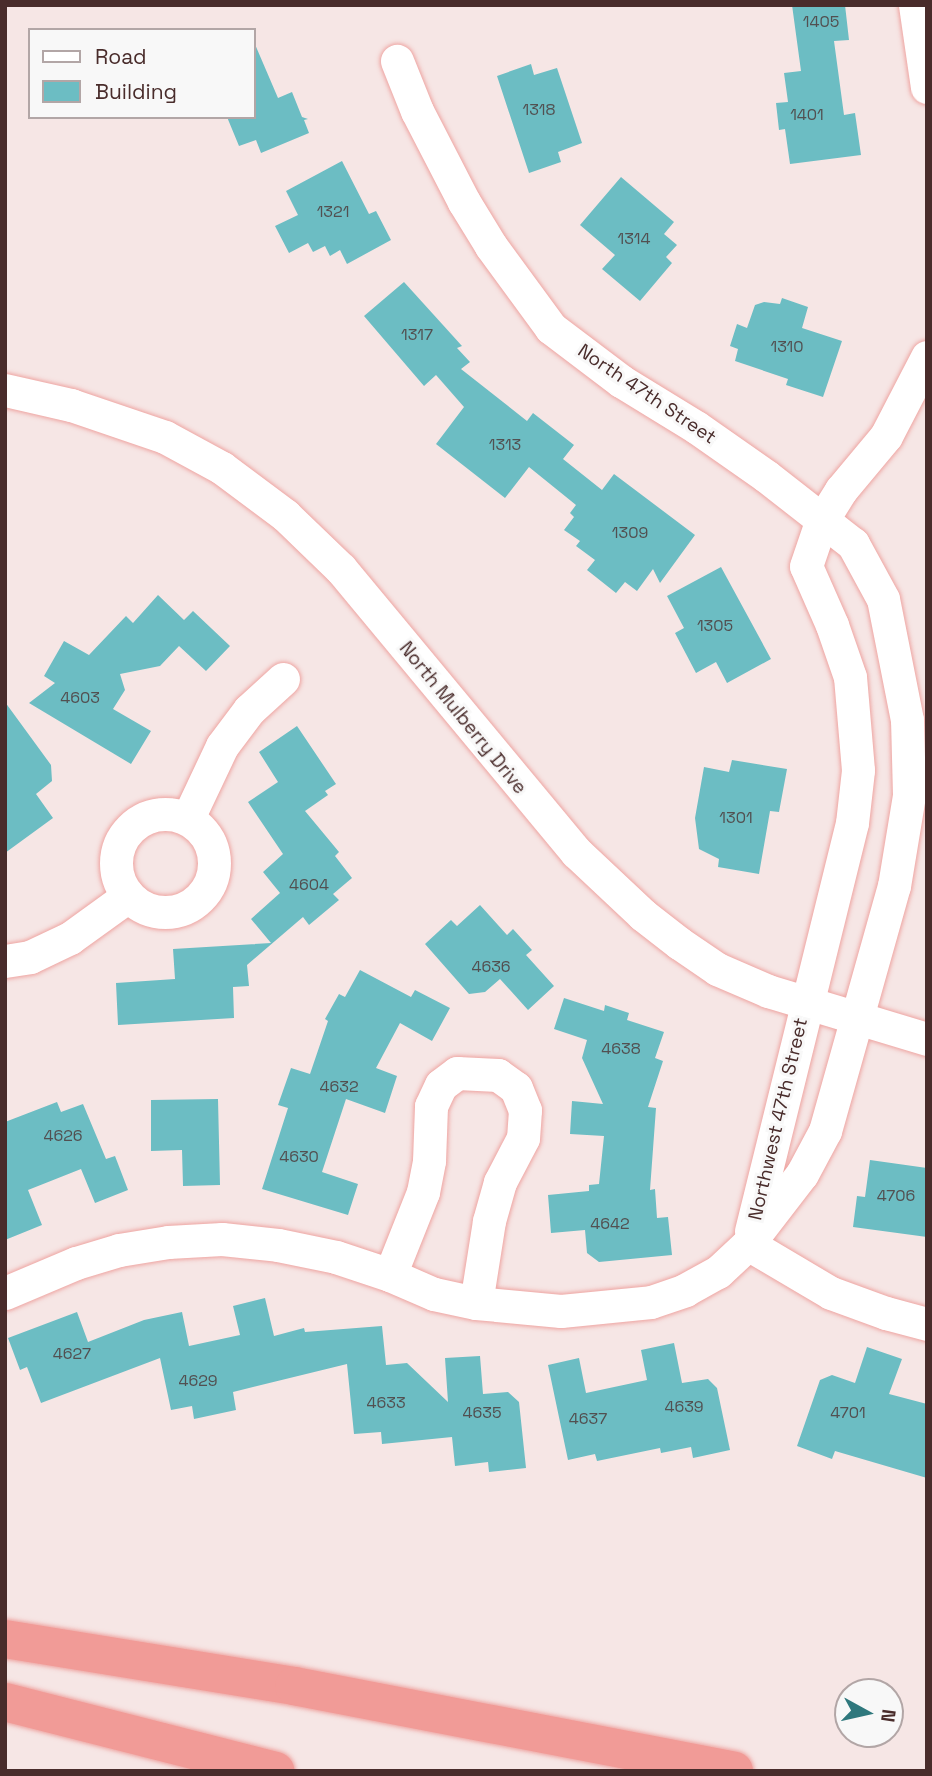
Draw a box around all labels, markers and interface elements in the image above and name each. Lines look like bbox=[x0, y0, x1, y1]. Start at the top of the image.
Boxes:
house number: 1405 bbox=[803, 12, 839, 32]
legend bbox=[28, 28, 256, 119]
text: Road bbox=[95, 43, 147, 70]
text: Building bbox=[95, 78, 177, 105]
house number: 1318 bbox=[523, 100, 555, 120]
house number: 1401 bbox=[790, 105, 824, 125]
house number: 1321 bbox=[317, 202, 349, 222]
house number: 1314 bbox=[618, 229, 650, 249]
house number: 1317 bbox=[401, 325, 433, 345]
house number: 1310 bbox=[770, 337, 804, 357]
street label: North 47th Street bbox=[573, 339, 721, 449]
house number: 1313 bbox=[489, 435, 521, 455]
house number: 1309 bbox=[612, 523, 648, 543]
house number: 1305 bbox=[697, 616, 733, 636]
street label: North Mulberry Drive bbox=[395, 637, 531, 799]
house number: 4603 bbox=[60, 688, 100, 708]
house number: 1301 bbox=[719, 808, 753, 828]
house number: 4604 bbox=[289, 875, 329, 895]
house number: 4636 bbox=[471, 957, 511, 977]
street label: Northwest 47th Street bbox=[744, 1016, 812, 1222]
house number: 4638 bbox=[601, 1039, 641, 1059]
house number: 4632 bbox=[319, 1077, 359, 1097]
house number: 4626 bbox=[43, 1126, 83, 1146]
house number: 4630 bbox=[279, 1147, 319, 1167]
house number: 4706 bbox=[877, 1186, 915, 1206]
house number: 4642 bbox=[590, 1214, 630, 1234]
house number: 4627 bbox=[53, 1344, 91, 1364]
house number: 4629 bbox=[178, 1371, 218, 1391]
house number: 4633 bbox=[366, 1393, 406, 1413]
house number: 4639 bbox=[664, 1397, 704, 1417]
house number: 4635 bbox=[462, 1403, 502, 1423]
house number: 4701 bbox=[830, 1403, 866, 1423]
house number: 4637 bbox=[569, 1409, 607, 1429]
north arrow bbox=[834, 1678, 904, 1748]
text: N bbox=[875, 1708, 902, 1724]

